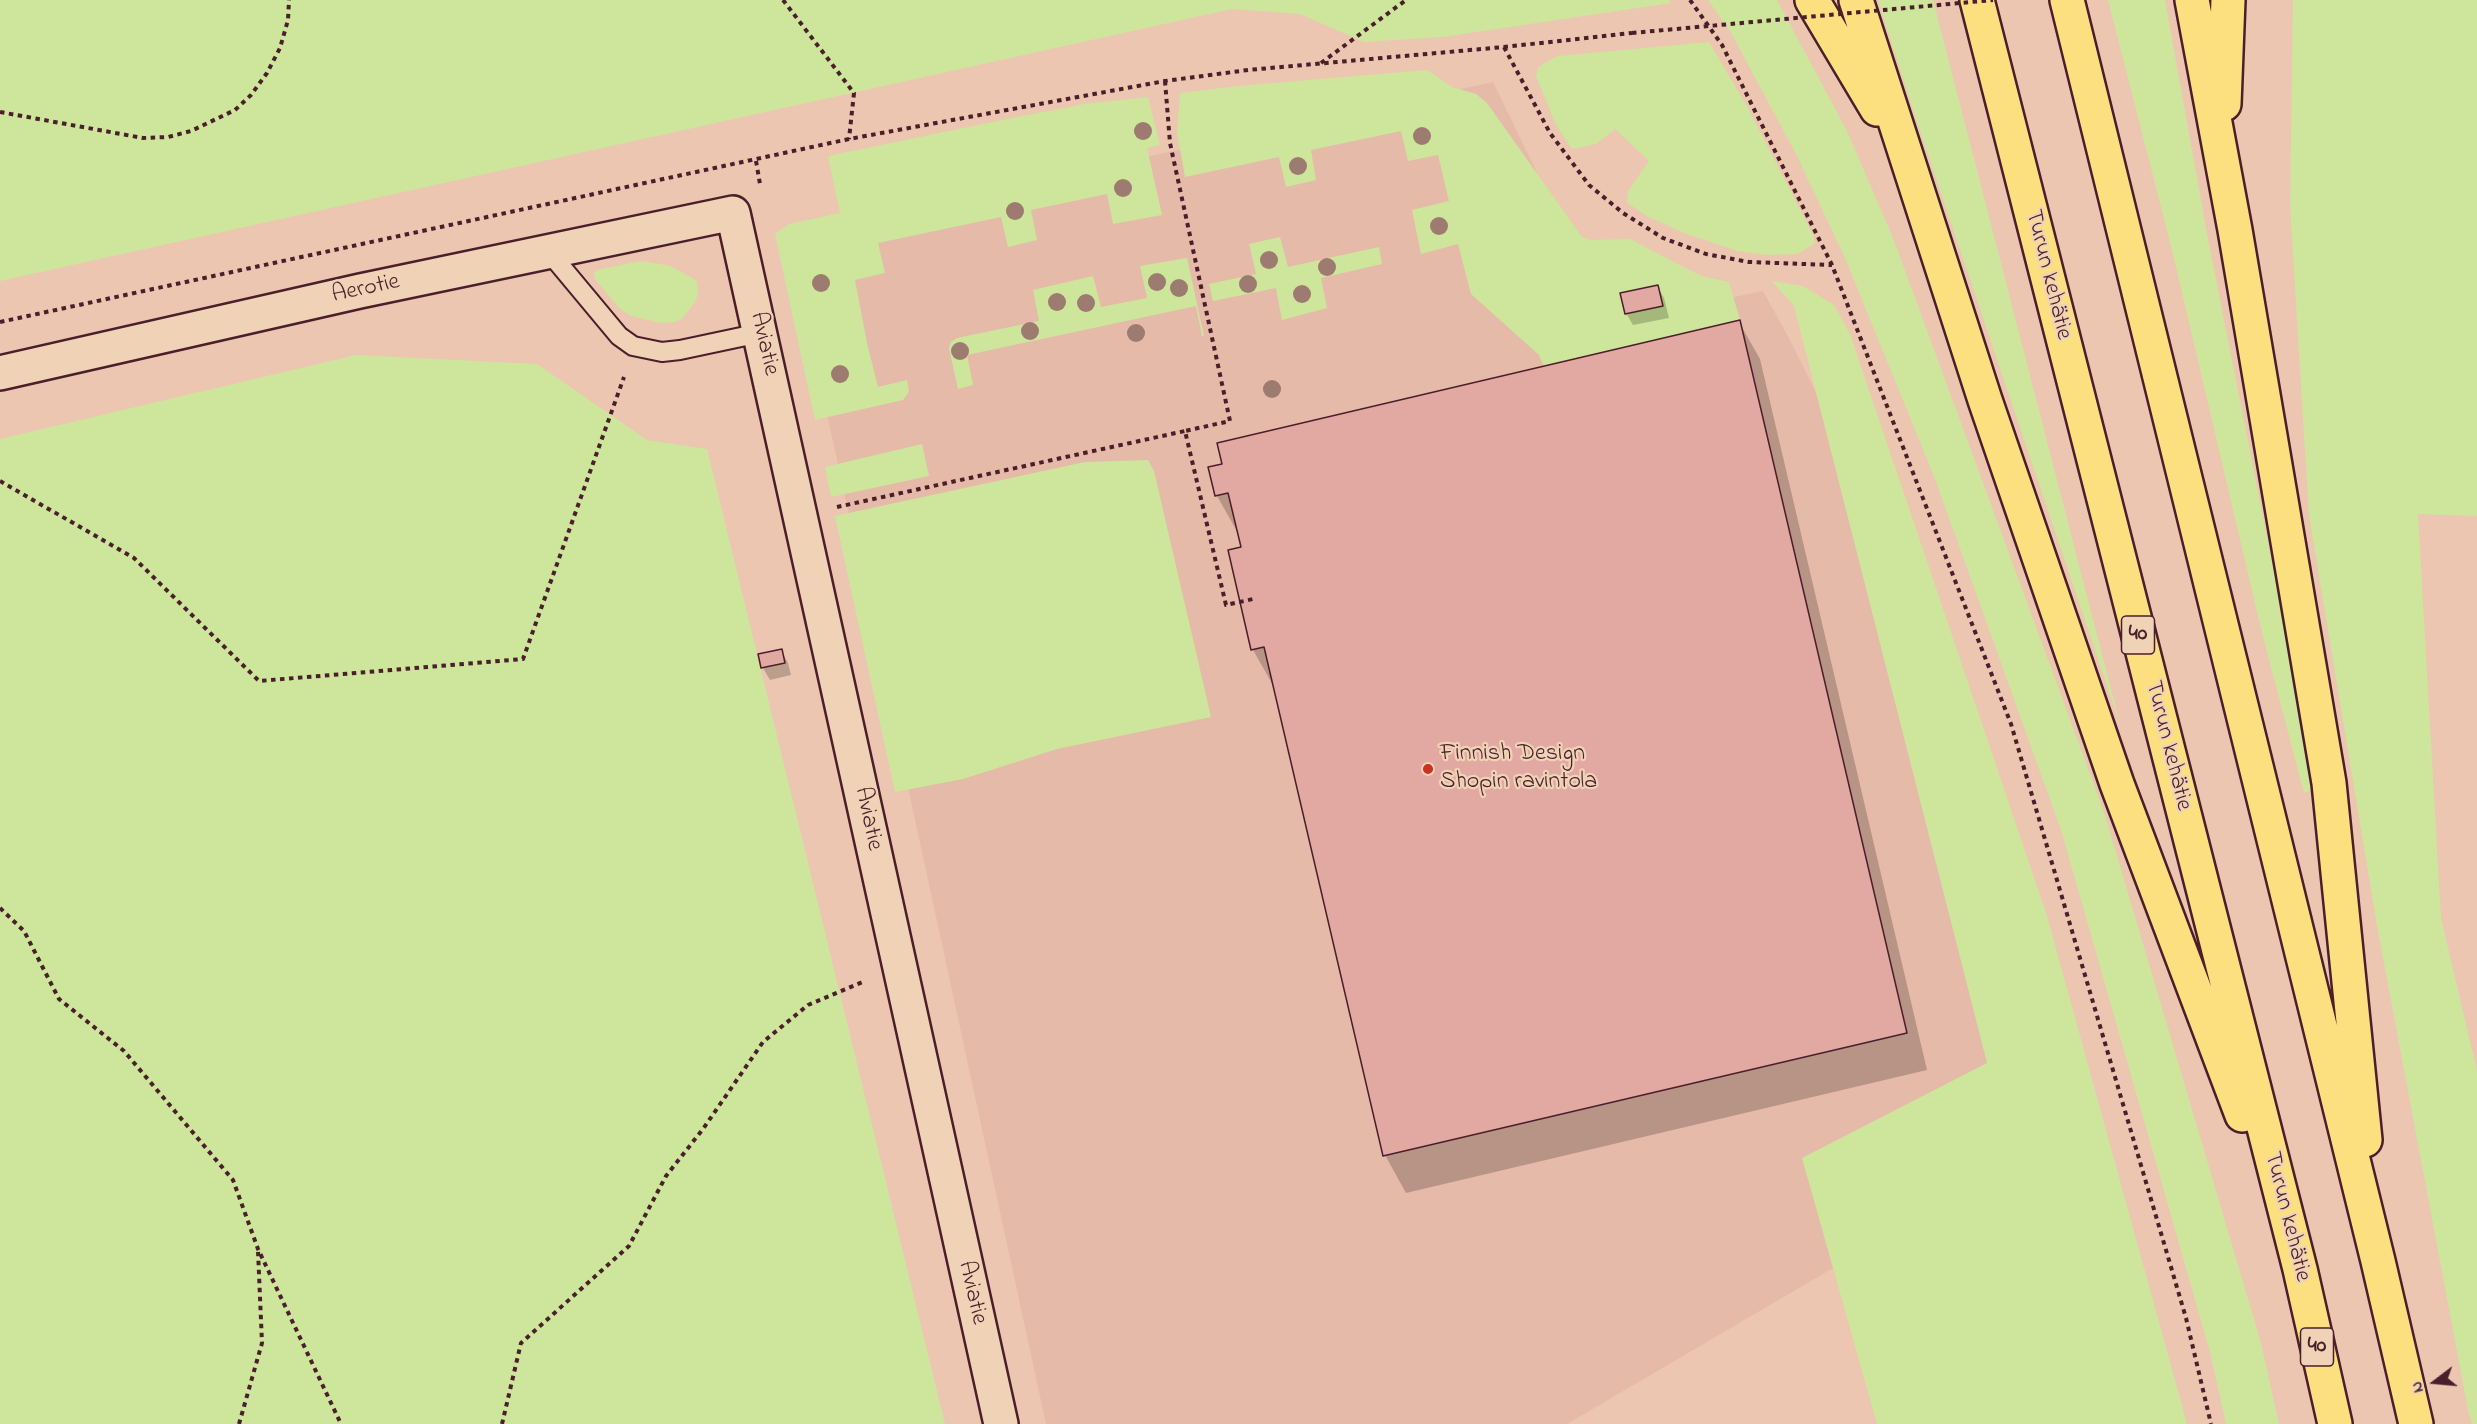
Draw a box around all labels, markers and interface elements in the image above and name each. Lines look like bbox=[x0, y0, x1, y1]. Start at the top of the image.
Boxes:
street label: Turun kehätie bbox=[2017, 207, 2077, 343]
street label: Aerotie bbox=[329, 269, 403, 311]
street label: Aviatie bbox=[742, 309, 784, 379]
road number: 40 bbox=[2122, 616, 2154, 654]
street label: Turun kehätie bbox=[2137, 678, 2197, 814]
place label: Finnish Design Shopin ravintola bbox=[1440, 741, 1597, 797]
marker: Finnish Design Shopin ravintola bbox=[1421, 762, 1435, 776]
street label: Aviatie bbox=[846, 784, 888, 854]
street label: Turun kehätie bbox=[2256, 1149, 2316, 1285]
street label: Aviatie bbox=[950, 1258, 992, 1328]
road number: 40 bbox=[2300, 1328, 2334, 1366]
north arrow bbox=[2405, 1352, 2465, 1412]
text: N bbox=[2405, 1378, 2431, 1395]

